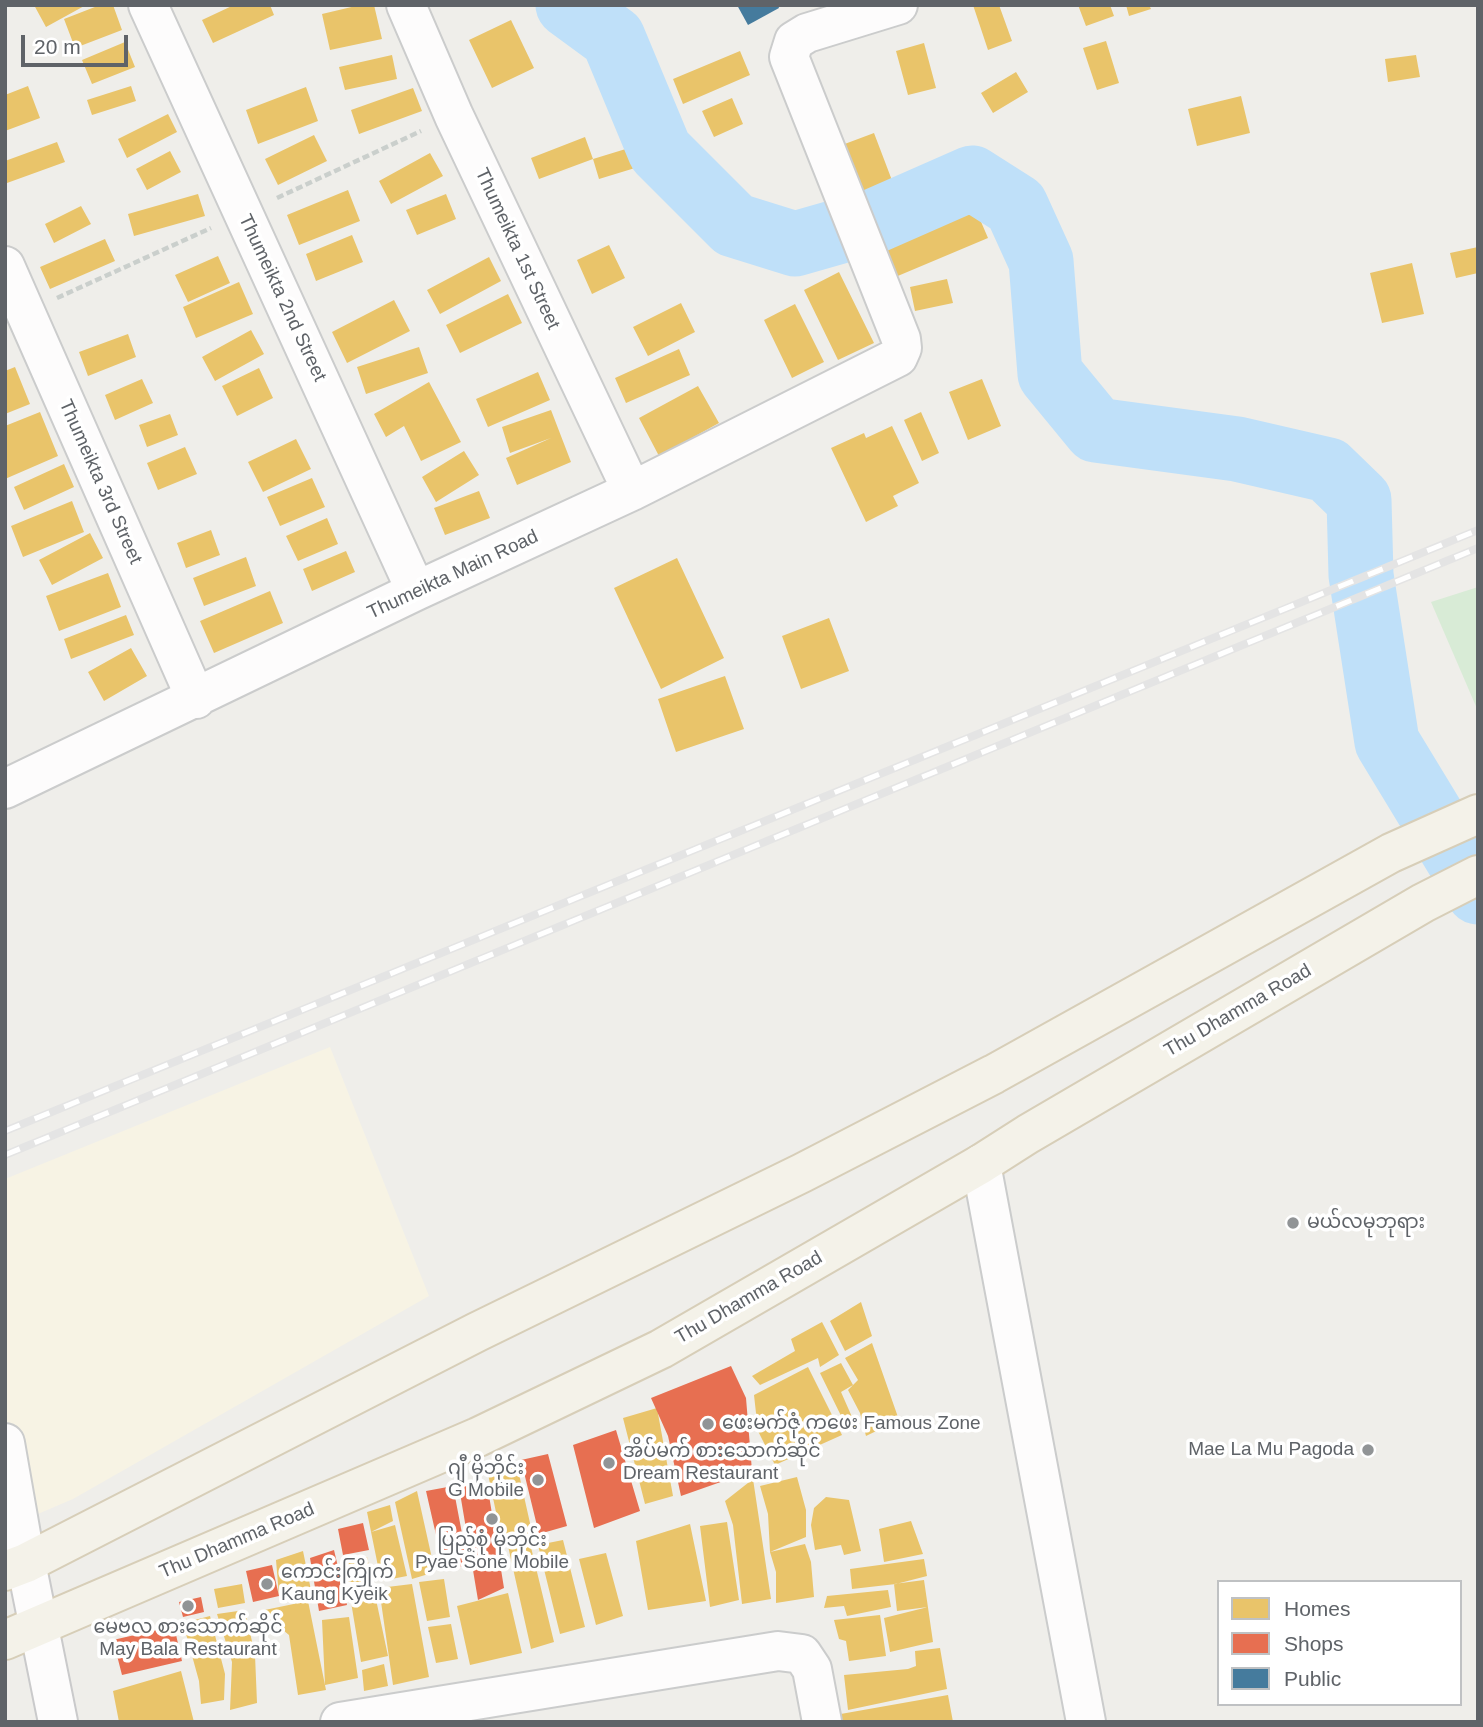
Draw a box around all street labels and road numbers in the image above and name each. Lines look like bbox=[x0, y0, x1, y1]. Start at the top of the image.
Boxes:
street label: Thumeikta 1st Street bbox=[470, 165, 564, 333]
street label: Thumeikta 2nd Street bbox=[233, 211, 331, 385]
street label: Thumeikta 3rd Street bbox=[54, 396, 146, 568]
street label: Thumeikta Main Road bbox=[364, 525, 542, 625]
street label: Thu Dhamma Road bbox=[1161, 960, 1315, 1062]
street label: Thu Dhamma Road bbox=[672, 1247, 826, 1349]
street label: Thu Dhamma Road bbox=[156, 1498, 318, 1584]

